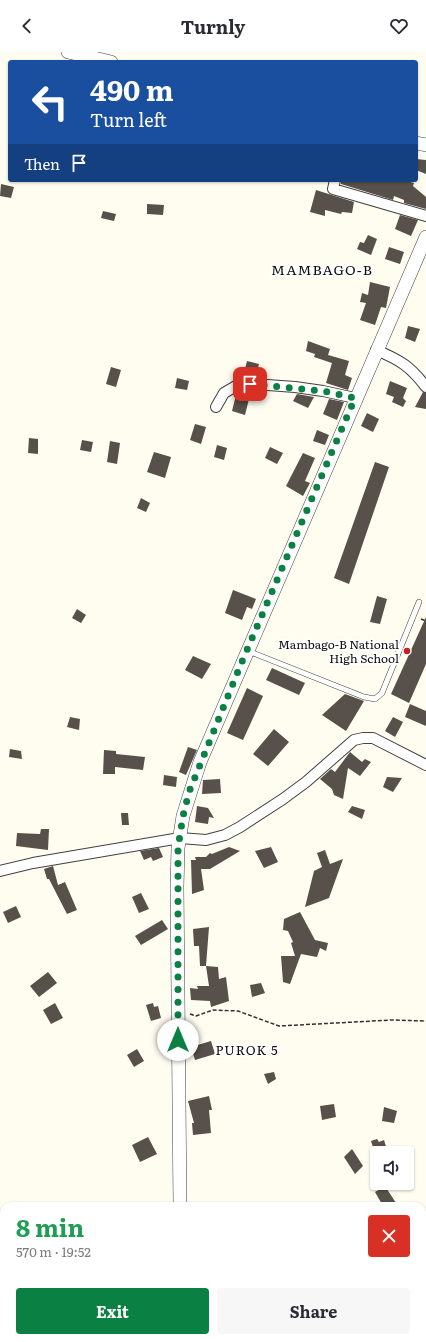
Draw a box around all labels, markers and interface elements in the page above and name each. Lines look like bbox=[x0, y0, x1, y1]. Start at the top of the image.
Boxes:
text: Turnly bbox=[181, 13, 245, 40]
icon: back bbox=[16, 15, 38, 37]
icon: heart bbox=[388, 15, 410, 37]
text: 490 m bbox=[90, 68, 174, 110]
icon: left bbox=[24, 76, 76, 128]
text: Turn left bbox=[90, 106, 167, 133]
text: Then bbox=[24, 152, 60, 175]
icon: arrive bbox=[68, 152, 90, 174]
district label: MAMBAGO-B bbox=[271, 259, 373, 279]
pin bbox=[233, 367, 267, 401]
icon: arrive bbox=[239, 373, 261, 395]
place label: Mambago-B National High School bbox=[278, 635, 399, 667]
marker: Mambago-B National High School bbox=[402, 646, 412, 656]
position arrow bbox=[157, 1019, 199, 1061]
district label: PUROK 5 bbox=[215, 1040, 279, 1059]
map controls bbox=[370, 1146, 414, 1190]
button: sound bbox=[370, 1146, 414, 1190]
text: 8 min bbox=[16, 1209, 84, 1244]
button: close bbox=[368, 1215, 410, 1257]
text: 570 m · 19:52 bbox=[16, 1242, 91, 1261]
button: Exit bbox=[16, 1288, 209, 1334]
button: Share bbox=[217, 1288, 410, 1334]

